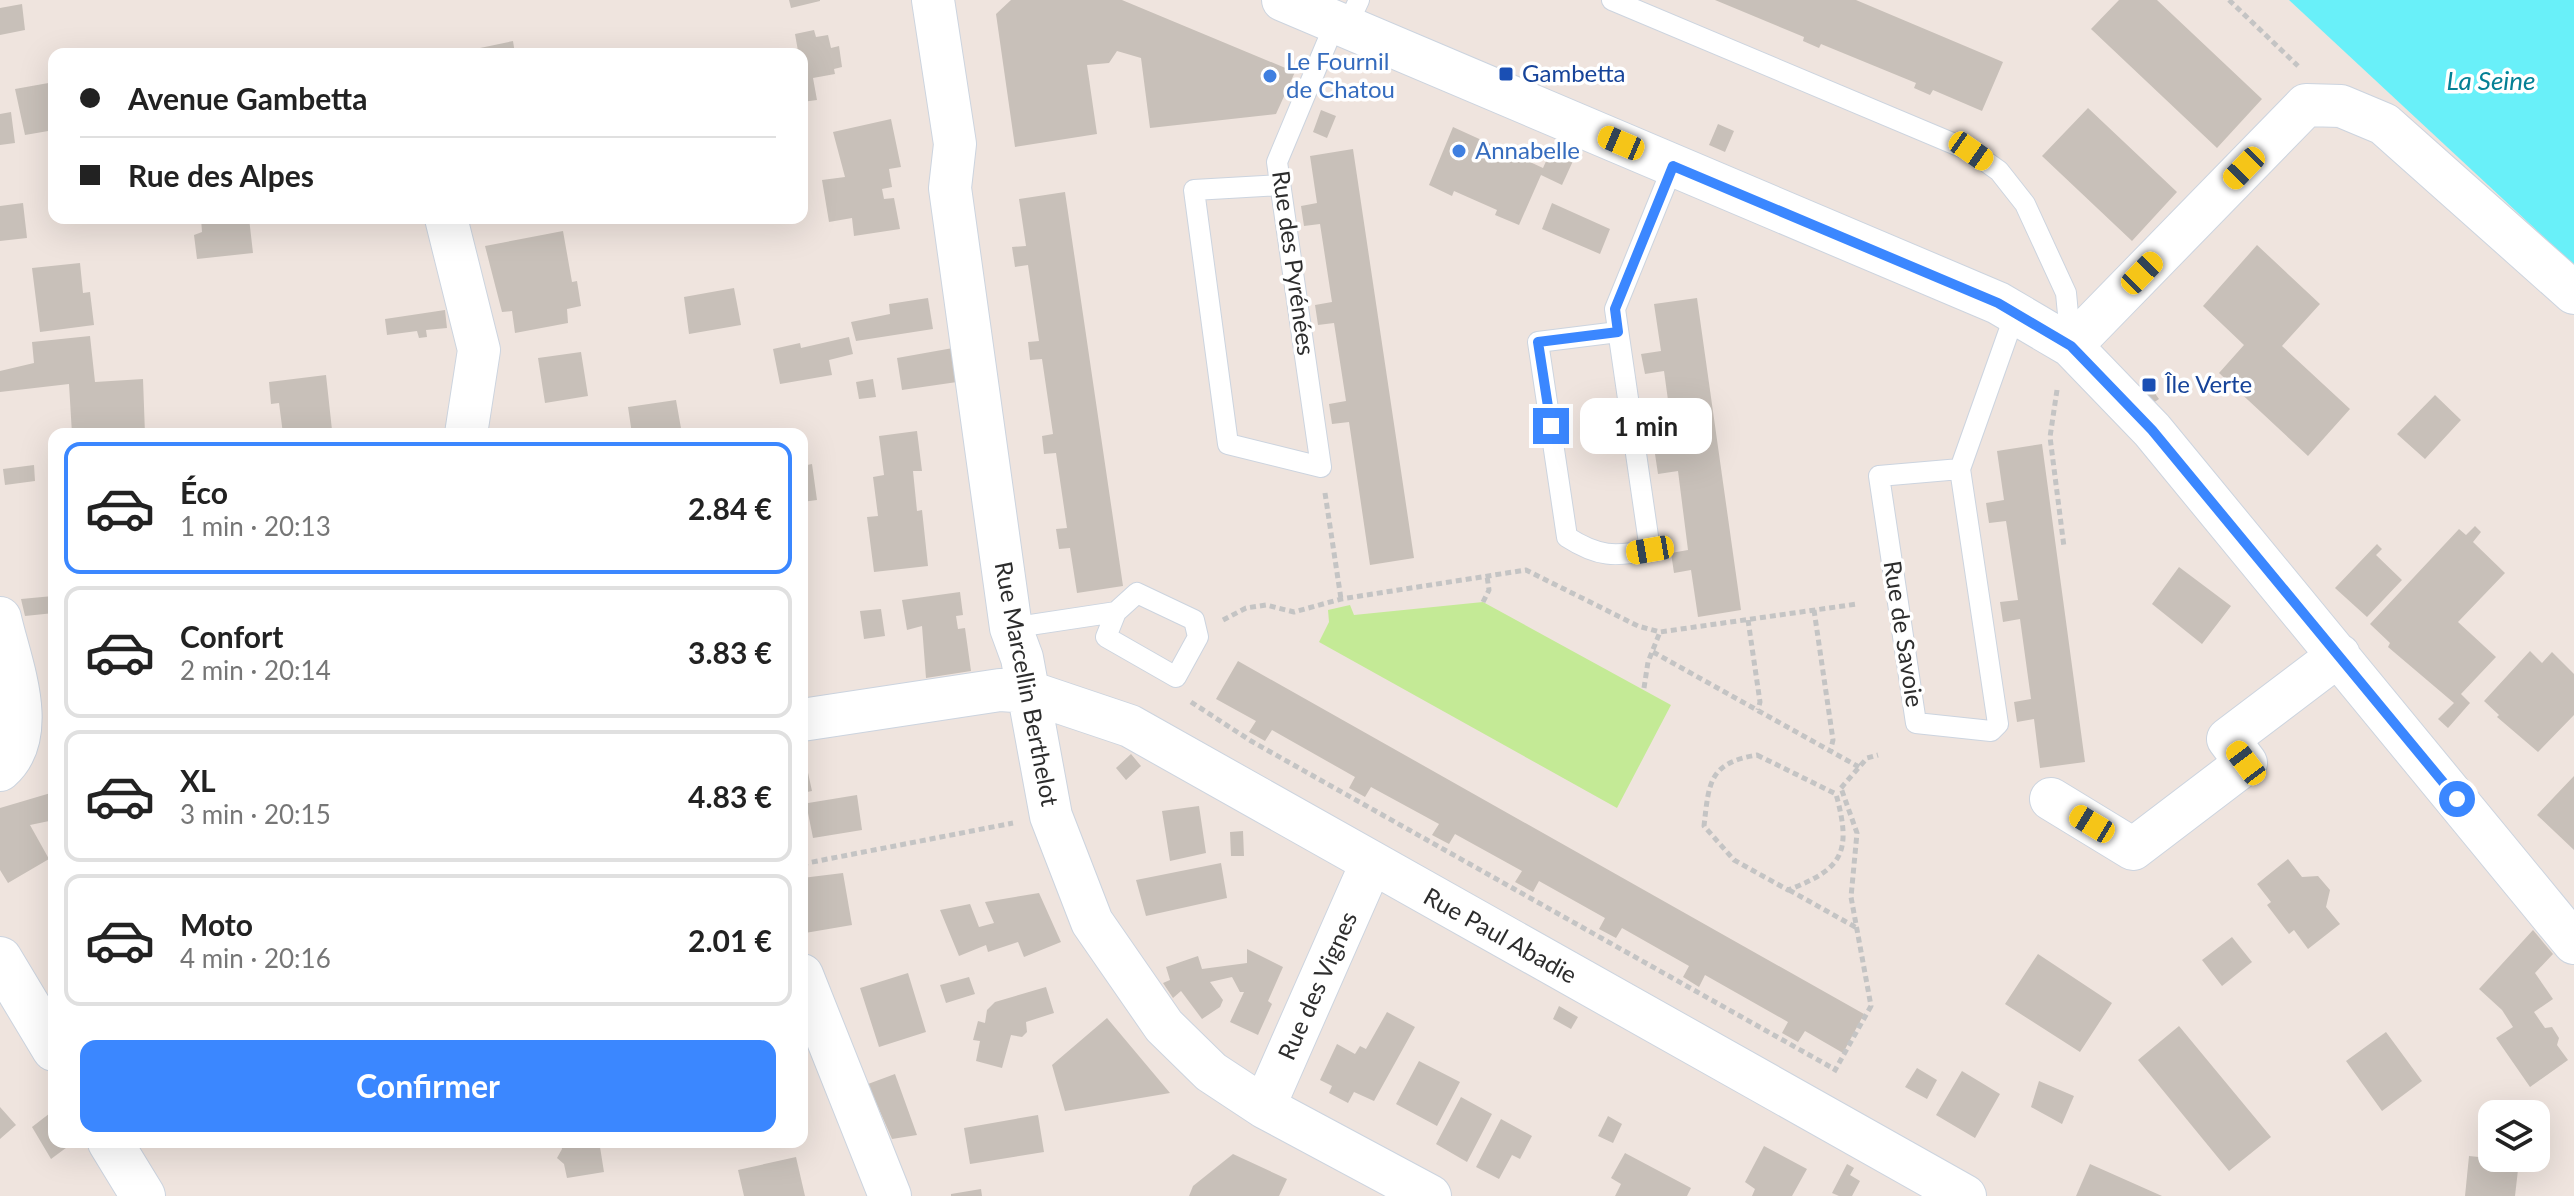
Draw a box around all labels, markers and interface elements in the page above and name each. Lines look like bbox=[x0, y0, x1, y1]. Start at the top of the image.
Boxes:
place label: Le Fournil de Chatou bbox=[1286, 46, 1395, 103]
place label: Gambetta bbox=[1522, 58, 1625, 87]
water label: La Seine bbox=[2446, 64, 2536, 96]
marker: Gambetta bbox=[1497, 65, 1515, 83]
marker: Le Fournil de Chatou bbox=[1261, 67, 1279, 85]
text: Avenue Gambetta bbox=[128, 80, 367, 116]
car bbox=[1594, 123, 1648, 163]
car bbox=[1944, 127, 1998, 175]
place label: Annabelle bbox=[1475, 135, 1580, 164]
marker: Annabelle bbox=[1450, 142, 1468, 160]
car bbox=[2219, 142, 2269, 194]
text: Rue des Alpes bbox=[128, 157, 314, 193]
street label: Rue des Pyrénées bbox=[1267, 169, 1322, 357]
car bbox=[2117, 247, 2167, 299]
place label: Île Verte bbox=[2164, 369, 2252, 398]
marker: Île Verte bbox=[2140, 376, 2158, 394]
callout: 1 min bbox=[1579, 398, 1711, 454]
route end bbox=[1533, 408, 1569, 444]
text: 1 min bbox=[1614, 410, 1678, 442]
icon: car bbox=[84, 472, 156, 544]
text: Éco bbox=[180, 474, 228, 510]
text: 2.84 € bbox=[688, 490, 772, 526]
text: 1 min · 20:13 bbox=[180, 510, 331, 542]
car bbox=[1624, 534, 1676, 566]
street label: Rue Marcellin Berthelot bbox=[990, 559, 1065, 809]
street label: Rue de Savoie bbox=[1879, 559, 1930, 709]
icon: car bbox=[84, 616, 156, 688]
text: Confort bbox=[180, 618, 283, 654]
text: 3.83 € bbox=[688, 634, 772, 670]
text: 2 min · 20:14 bbox=[180, 654, 331, 686]
car bbox=[2222, 737, 2270, 789]
icon: car bbox=[84, 760, 156, 832]
text: XL bbox=[180, 762, 216, 798]
text: 4.83 € bbox=[688, 778, 772, 814]
route start bbox=[2439, 781, 2475, 817]
text: 3 min · 20:15 bbox=[180, 798, 331, 830]
car bbox=[2065, 801, 2119, 847]
street label: Rue Paul Abadie bbox=[1419, 881, 1582, 989]
icon: car bbox=[84, 904, 156, 976]
text: Moto bbox=[180, 906, 253, 942]
street label: Rue des Vignes bbox=[1271, 907, 1362, 1064]
text: 2.01 € bbox=[688, 922, 772, 958]
text: 4 min · 20:16 bbox=[180, 942, 331, 974]
button: Confirmer bbox=[80, 1040, 776, 1132]
map controls bbox=[2478, 1100, 2550, 1172]
button: layers bbox=[2478, 1100, 2550, 1172]

